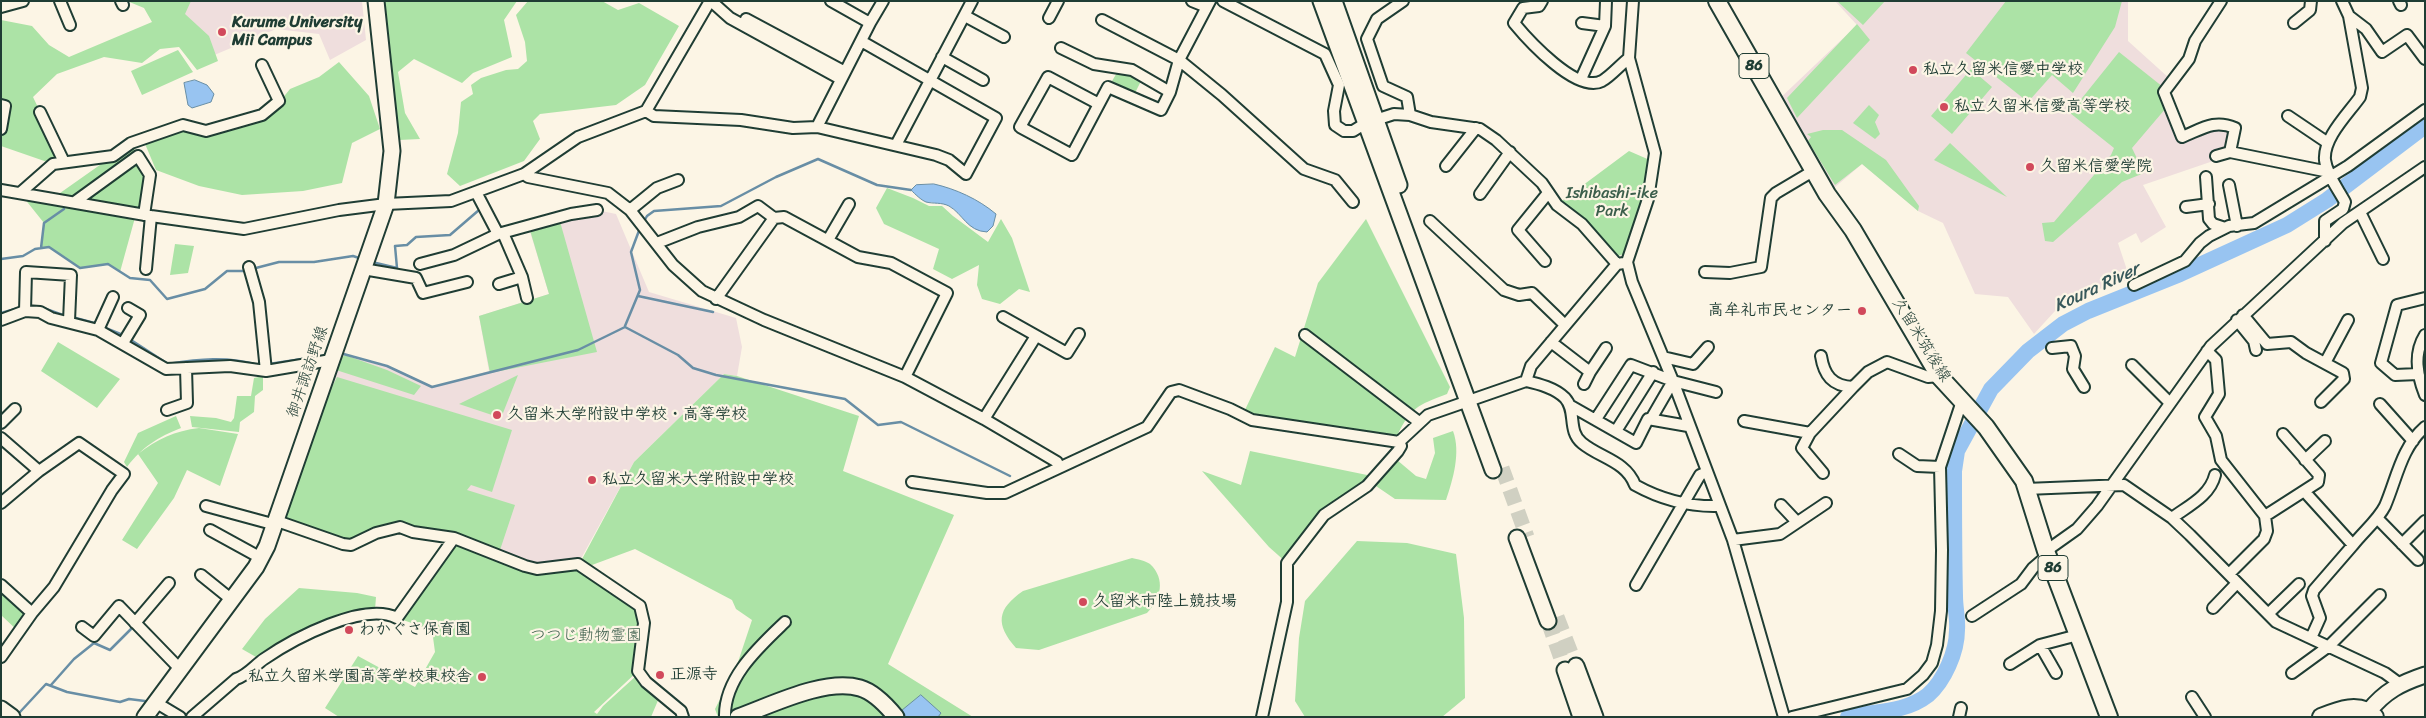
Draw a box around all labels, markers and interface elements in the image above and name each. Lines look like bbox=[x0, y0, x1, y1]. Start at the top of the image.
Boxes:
place label: Kurume University Mii Campus bbox=[232, 13, 362, 51]
marker: Kurume University Mii Campus bbox=[216, 26, 228, 38]
road number: 86 bbox=[1739, 54, 1769, 78]
place label: 私立久留米信愛中学校 bbox=[1923, 60, 2083, 80]
marker: 私立久留米信愛中学校 bbox=[1907, 64, 1919, 76]
place label: 私立久留米信愛高等学校 bbox=[1954, 97, 2130, 117]
marker: 私立久留米信愛高等学校 bbox=[1938, 101, 1950, 113]
place label: 久留米信愛学院 bbox=[2040, 157, 2152, 177]
marker: 久留米信愛学院 bbox=[2024, 161, 2036, 173]
park label: Ishibashi-ike Park bbox=[1566, 184, 1658, 222]
water label: Koura River bbox=[2051, 259, 2143, 317]
street label: 久留米筑後線 bbox=[1887, 294, 1955, 386]
place label: 高牟礼市民センター bbox=[1708, 301, 1852, 321]
marker: 高牟礼市民センター bbox=[1856, 305, 1868, 317]
street label: 御井諏訪野線 bbox=[283, 323, 333, 421]
place label: 久留米大学附設中学校・高等学校 bbox=[507, 405, 747, 425]
marker: 久留米大学附設中学校・高等学校 bbox=[491, 409, 503, 421]
place label: 私立久留米大学附設中学校 bbox=[602, 470, 794, 490]
marker: 私立久留米大学附設中学校 bbox=[586, 474, 598, 486]
road number: 86 bbox=[2038, 556, 2068, 580]
place label: 久留米市陸上競技場 bbox=[1093, 592, 1237, 612]
marker: 久留米市陸上競技場 bbox=[1077, 596, 1089, 608]
place label: わかぐさ保育園 bbox=[359, 620, 471, 640]
marker: わかぐさ保育園 bbox=[343, 624, 355, 636]
park label: つつじ動物霊園 bbox=[530, 626, 642, 646]
place label: 正源寺 bbox=[670, 665, 718, 685]
place label: 私立久留米学園高等学校東校舎 bbox=[248, 667, 472, 687]
marker: 正源寺 bbox=[654, 669, 666, 681]
marker: 私立久留米学園高等学校東校舎 bbox=[476, 671, 488, 683]

